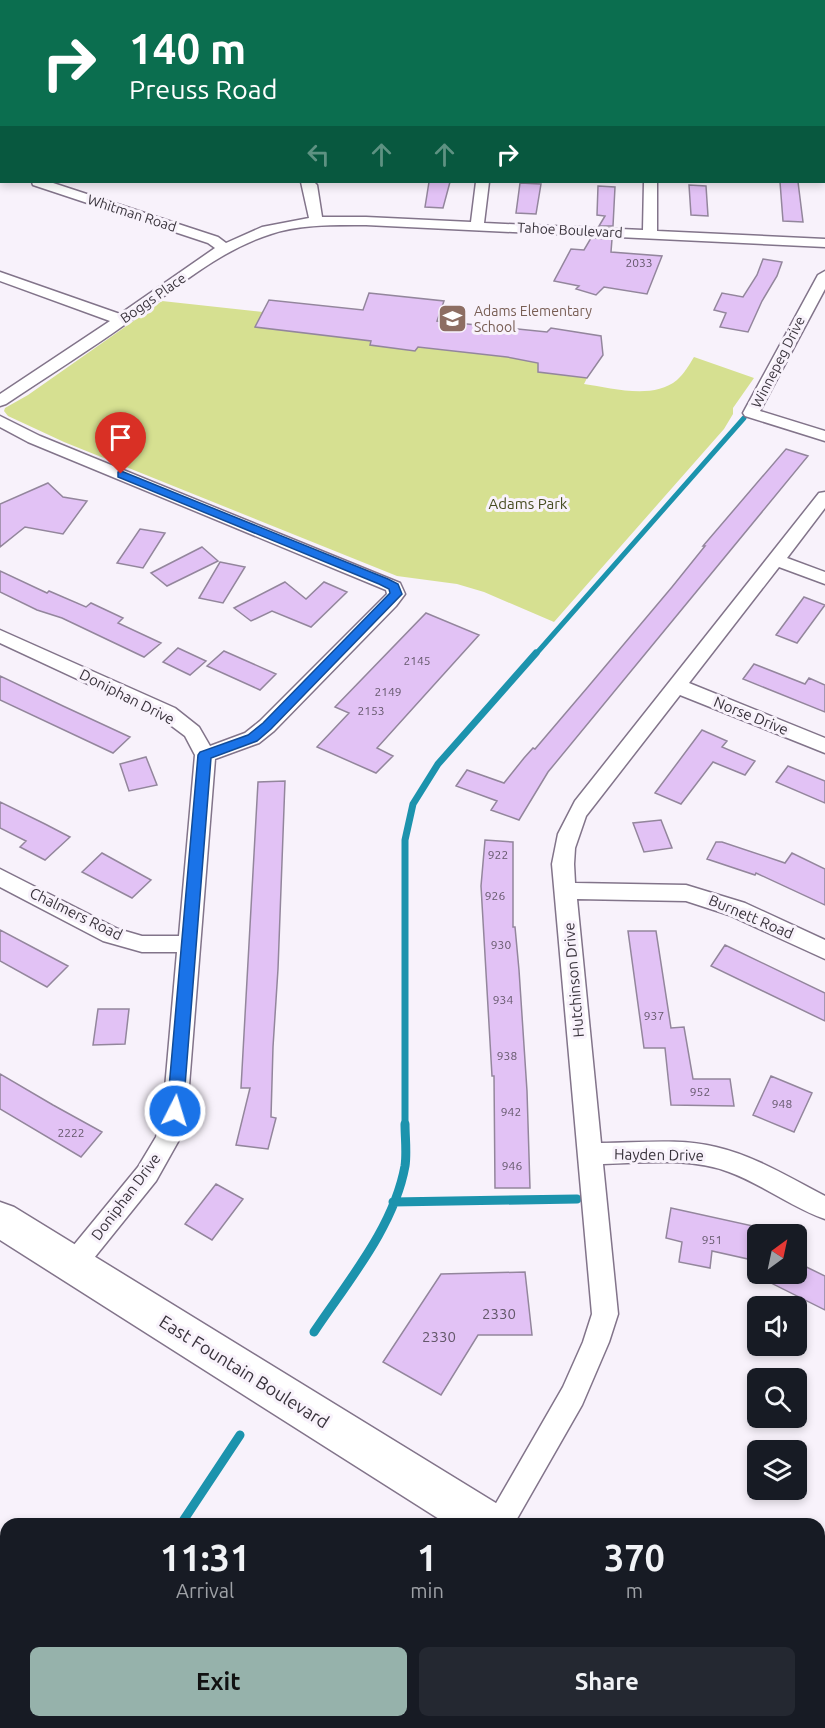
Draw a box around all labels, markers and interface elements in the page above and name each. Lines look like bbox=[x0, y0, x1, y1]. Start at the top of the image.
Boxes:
icon: right bbox=[30, 24, 108, 102]
text: 140 m bbox=[129, 25, 246, 72]
text: Preuss Road bbox=[129, 74, 278, 104]
icon: left bbox=[302, 138, 335, 171]
icon: ahead bbox=[365, 138, 398, 171]
icon: ahead bbox=[428, 138, 461, 171]
icon: right bbox=[491, 138, 524, 171]
street label: Whitman Road bbox=[85, 191, 179, 235]
street label: Tahoe Boulevard bbox=[517, 219, 623, 241]
house number: 2033 bbox=[625, 256, 653, 269]
street label: Boggs Place bbox=[117, 270, 189, 326]
school or university icon: Adams Elementary School bbox=[437, 303, 469, 335]
place label: Adams Elementary School bbox=[474, 303, 592, 335]
street label: Winnepeg Drive bbox=[748, 314, 808, 410]
pin bbox=[95, 412, 146, 474]
icon: arrive bbox=[104, 421, 137, 454]
park label: Adams Park bbox=[489, 495, 568, 512]
house number: 2145 bbox=[403, 654, 431, 667]
street label: Doniphan Drive bbox=[77, 665, 177, 728]
house number: 2149 bbox=[374, 685, 402, 698]
street label: Norse Drive bbox=[711, 693, 791, 738]
house number: 2153 bbox=[357, 704, 385, 717]
house number: 922 bbox=[488, 848, 508, 861]
street label: Chalmers Road bbox=[27, 884, 125, 943]
house number: 926 bbox=[485, 889, 505, 902]
street label: Burnett Road bbox=[706, 891, 796, 942]
street label: Hutchinson Drive bbox=[560, 922, 587, 1038]
house number: 930 bbox=[491, 938, 511, 951]
house number: 934 bbox=[493, 993, 513, 1006]
house number: 937 bbox=[644, 1009, 664, 1022]
house number: 938 bbox=[497, 1049, 517, 1062]
position arrow bbox=[143, 1079, 207, 1143]
house number: 952 bbox=[690, 1085, 710, 1098]
house number: 948 bbox=[772, 1097, 792, 1110]
house number: 942 bbox=[501, 1105, 521, 1118]
house number: 2222 bbox=[57, 1126, 85, 1139]
street label: Hayden Drive bbox=[614, 1145, 704, 1164]
street label: Doniphan Drive bbox=[87, 1150, 164, 1243]
house number: 946 bbox=[502, 1159, 522, 1172]
north arrow bbox=[747, 1224, 807, 1284]
map controls bbox=[747, 1224, 807, 1500]
house number: 951 bbox=[702, 1233, 722, 1246]
button: sound bbox=[747, 1296, 807, 1356]
house number: 2330 bbox=[482, 1305, 516, 1322]
street label: East Fountain Boulevard bbox=[156, 1311, 333, 1432]
house number: 2330 bbox=[422, 1328, 456, 1345]
button: search bbox=[747, 1368, 807, 1428]
button: layers bbox=[747, 1440, 807, 1500]
text: 11:31 bbox=[160, 1537, 250, 1578]
text: 1 bbox=[417, 1537, 437, 1578]
text: 370 bbox=[604, 1537, 665, 1578]
text: Arrival bbox=[176, 1579, 234, 1602]
text: min bbox=[410, 1579, 444, 1602]
text: m bbox=[626, 1579, 643, 1602]
button: Exit bbox=[30, 1647, 407, 1716]
button: Share bbox=[419, 1647, 795, 1716]

